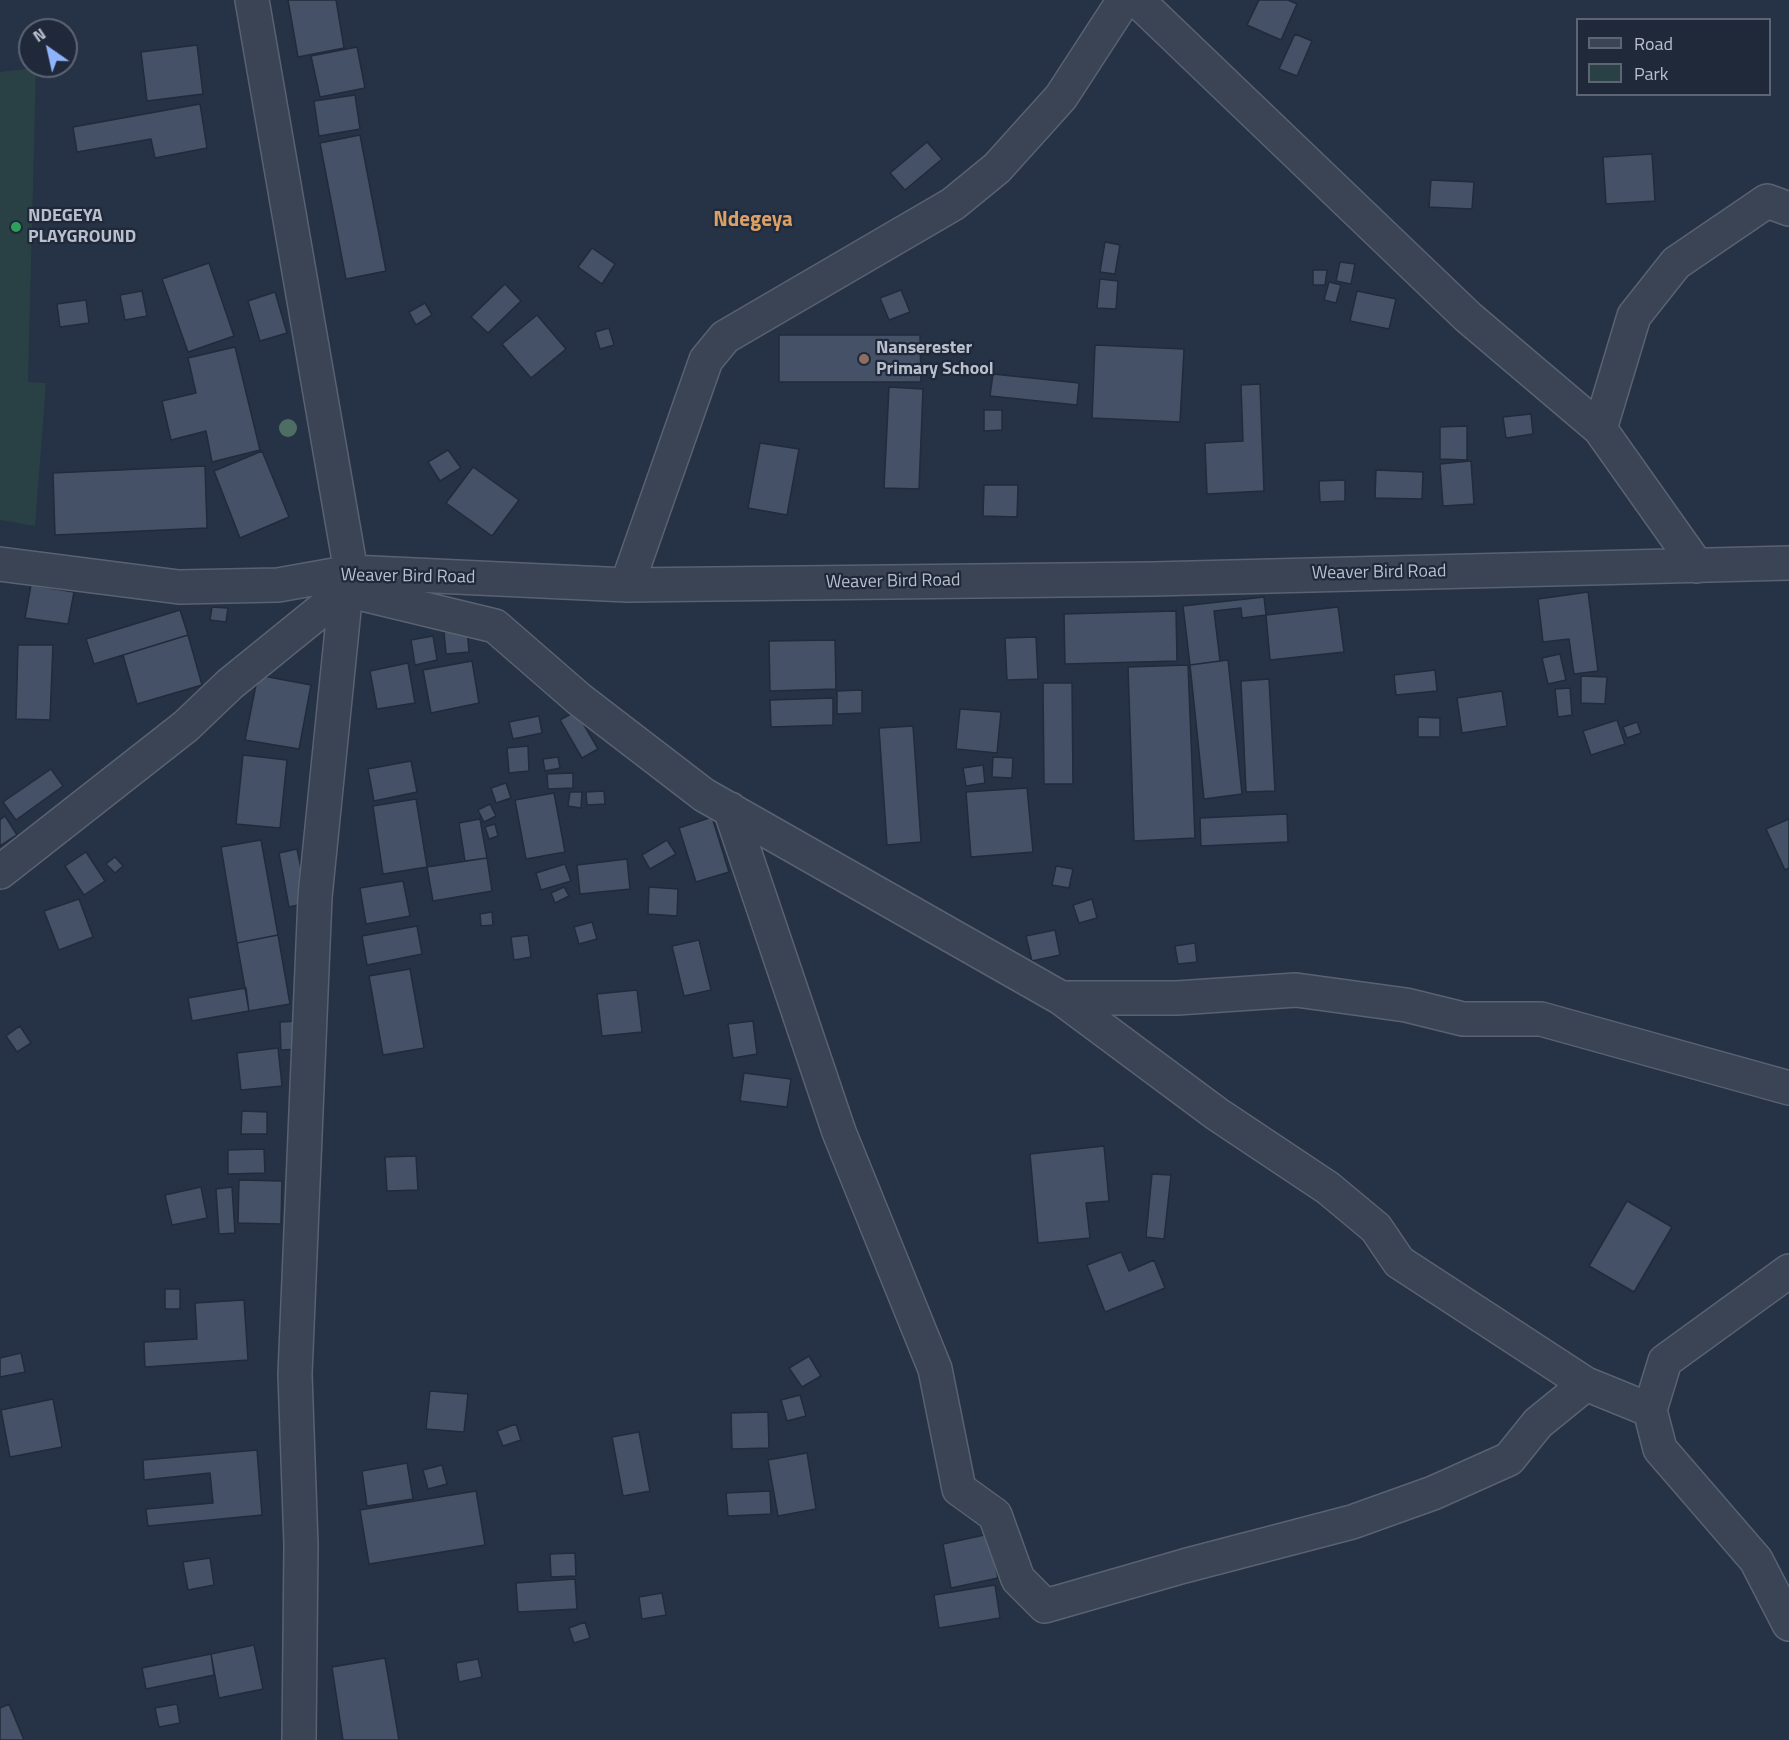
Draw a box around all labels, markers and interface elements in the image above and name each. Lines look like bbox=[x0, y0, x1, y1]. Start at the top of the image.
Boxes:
north arrow bbox=[18, 18, 78, 78]
legend bbox=[1576, 18, 1771, 96]
text: N bbox=[28, 22, 50, 48]
text: Road bbox=[1634, 30, 1673, 57]
text: Park bbox=[1634, 60, 1668, 87]
place label: NDEGEYA PLAYGROUND bbox=[28, 206, 136, 248]
district label: Ndegeya bbox=[713, 208, 793, 234]
marker: NDEGEYA PLAYGROUND bbox=[9, 220, 23, 234]
place label: Nanserester Primary School bbox=[876, 338, 994, 380]
marker: Nanserester Primary School bbox=[857, 352, 871, 366]
street label: Weaver Bird Road bbox=[1311, 561, 1447, 585]
street label: Weaver Bird Road bbox=[340, 565, 476, 589]
street label: Weaver Bird Road bbox=[825, 570, 961, 594]

